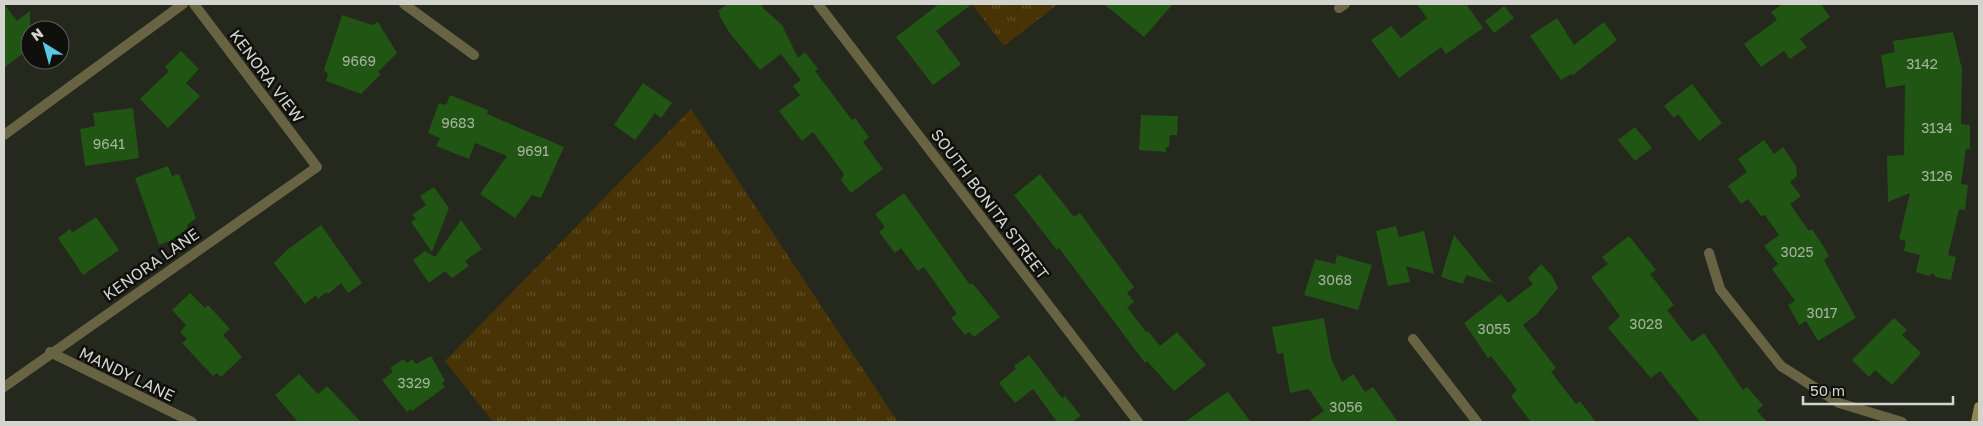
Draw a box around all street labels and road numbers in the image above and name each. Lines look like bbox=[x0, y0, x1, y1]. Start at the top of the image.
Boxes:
street label: KENORA VIEW bbox=[226, 26, 308, 126]
street label: SOUTH BONITA STREET bbox=[927, 125, 1053, 283]
street label: KENORA LANE bbox=[99, 224, 203, 304]
street label: MANDY LANE bbox=[76, 342, 178, 406]

